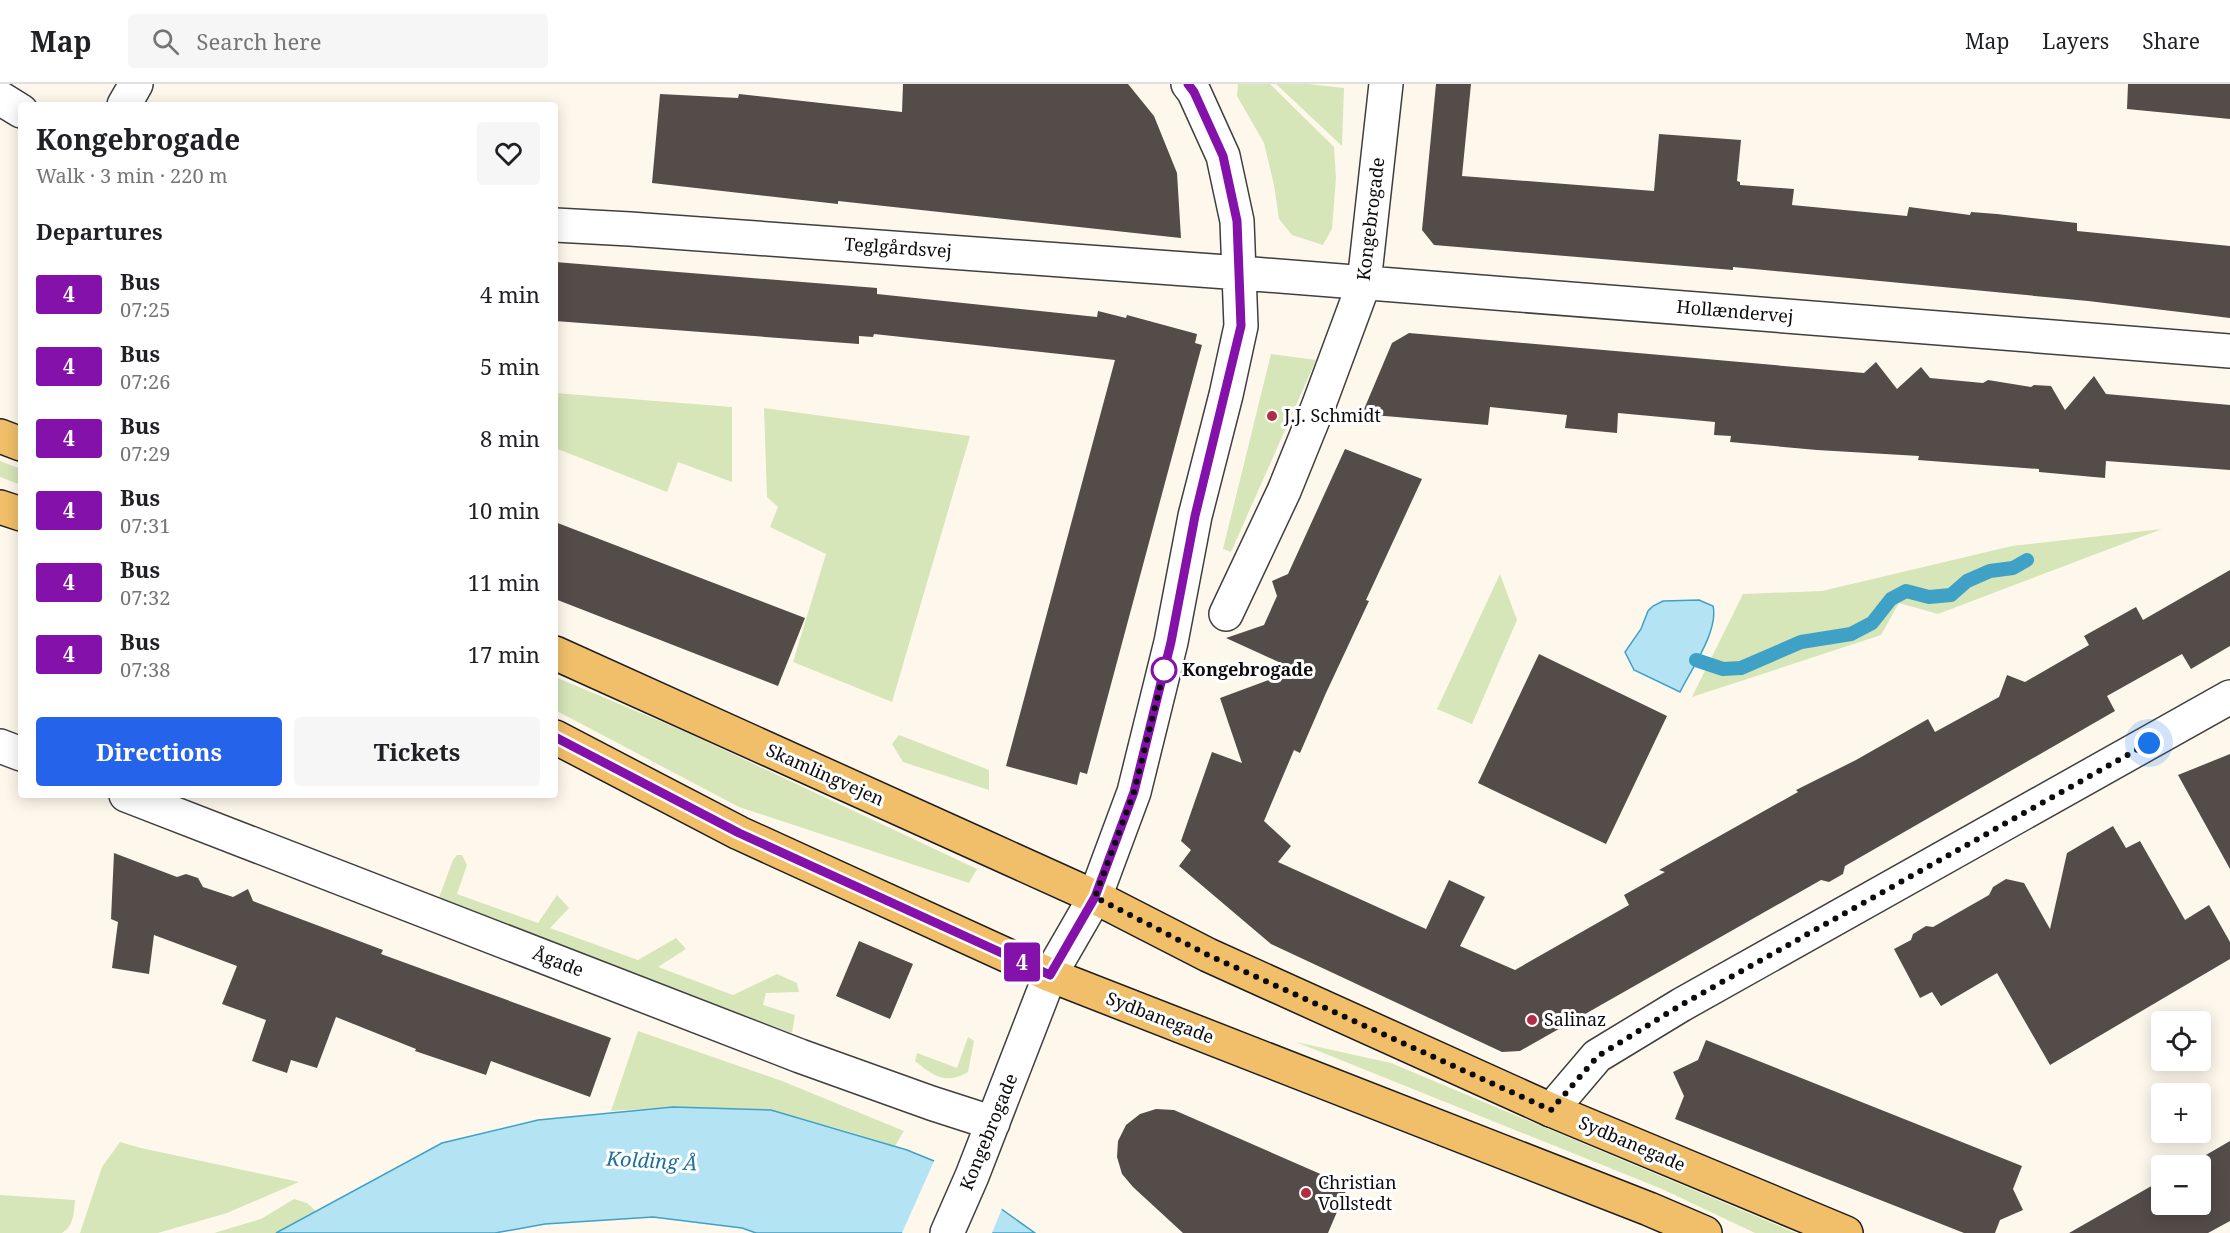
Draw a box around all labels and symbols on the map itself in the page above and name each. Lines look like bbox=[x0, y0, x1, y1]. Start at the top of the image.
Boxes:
street label: Kongebrogade bbox=[1351, 156, 1389, 282]
street label: Teglgårdsvej bbox=[843, 231, 953, 263]
street label: Hollændervej bbox=[1676, 294, 1795, 328]
place label: J.J. Schmidt bbox=[1283, 403, 1381, 427]
marker: J.J. Schmidt bbox=[1265, 409, 1279, 423]
marker: Kongebrogade bbox=[1151, 657, 1177, 683]
place label: Kongebrogade bbox=[1182, 657, 1313, 681]
your location bbox=[2134, 728, 2164, 758]
street label: Skamlingvejen bbox=[763, 737, 889, 811]
street label: Ågade bbox=[529, 940, 587, 982]
line badge: 4 bbox=[1002, 942, 1042, 982]
street label: Sydbanegade bbox=[1103, 986, 1218, 1049]
place label: Salinaz bbox=[1544, 1007, 1606, 1031]
marker: Salinaz bbox=[1525, 1013, 1539, 1027]
street label: Kongebrogade bbox=[954, 1070, 1022, 1194]
street label: Sydbanegade bbox=[1575, 1110, 1689, 1176]
water label: Kolding Å bbox=[605, 1145, 698, 1176]
place label: Christian Vollstedt bbox=[1318, 1170, 1397, 1215]
marker: Christian Vollstedt bbox=[1299, 1186, 1313, 1200]

